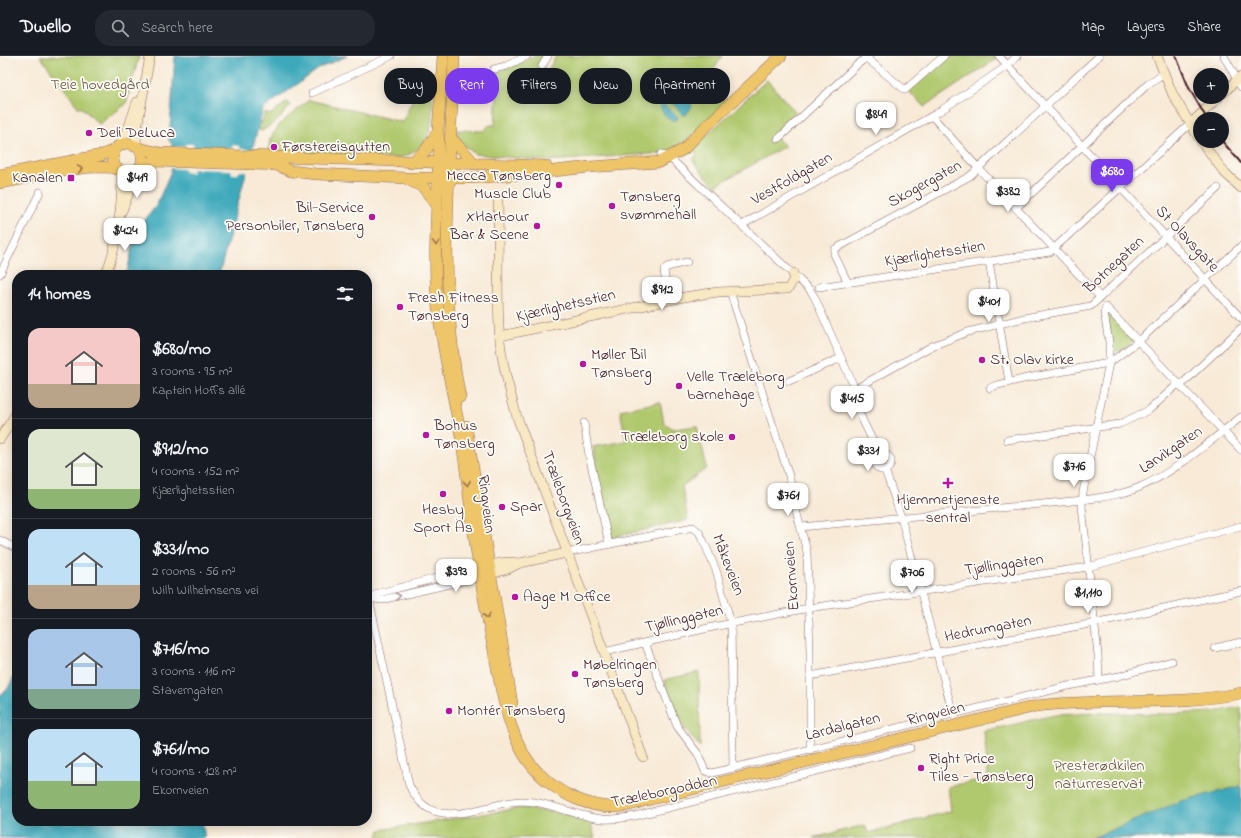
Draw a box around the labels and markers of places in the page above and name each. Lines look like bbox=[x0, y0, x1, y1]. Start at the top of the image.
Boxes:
pin: $849 bbox=[852, 102, 900, 136]
place label: Deli DeLuca bbox=[96, 121, 175, 145]
marker: Deli DeLuca bbox=[84, 128, 94, 138]
place label: Førstereisgutten bbox=[281, 135, 390, 159]
marker: Førstereisgutten bbox=[269, 142, 279, 152]
pin: $680 bbox=[1088, 159, 1136, 193]
place label: Mecca Tønsberg Muscle Club bbox=[447, 164, 552, 206]
pin: $419 bbox=[113, 165, 161, 199]
place label: Kanalen bbox=[12, 166, 63, 190]
marker: Kanalen bbox=[66, 173, 76, 183]
pin: $382 bbox=[984, 179, 1032, 213]
marker: Mecca Tønsberg Muscle Club bbox=[554, 180, 564, 190]
place label: Tønsberg svømmehall bbox=[620, 185, 697, 227]
place label: Bil-Service Personbiler, Tønsberg bbox=[226, 196, 365, 238]
marker: Tønsberg svømmehall bbox=[607, 201, 617, 211]
place label: XHarbour Bar & Scene bbox=[449, 205, 530, 247]
marker: Bil-Service Personbiler, Tønsberg bbox=[367, 212, 377, 222]
pin: $424 bbox=[101, 218, 149, 252]
marker: XHarbour Bar & Scene bbox=[532, 221, 542, 231]
pin: $912 bbox=[638, 277, 686, 311]
place label: Fresh Fitness Tønsberg bbox=[407, 286, 499, 328]
pin: $401 bbox=[965, 289, 1013, 323]
marker: Fresh Fitness Tønsberg bbox=[395, 302, 405, 312]
place label: Møller Bil Tønsberg bbox=[591, 343, 652, 385]
place label: St. Olav kirke bbox=[990, 348, 1075, 372]
marker: St. Olav kirke bbox=[977, 355, 987, 365]
marker: Møller Bil Tønsberg bbox=[578, 359, 588, 369]
place label: Velle Træleborg barnehage bbox=[686, 365, 785, 407]
marker: Velle Træleborg barnehage bbox=[674, 381, 684, 391]
pin: $415 bbox=[828, 386, 876, 420]
place label: Bohus Tønsberg bbox=[433, 414, 495, 456]
place label: Træleborg skole bbox=[621, 425, 725, 449]
marker: Bohus Tønsberg bbox=[421, 430, 431, 440]
marker: Træleborg skole bbox=[727, 432, 737, 442]
pin: $331 bbox=[844, 438, 892, 472]
pin: $716 bbox=[1050, 454, 1098, 488]
marker: Hjemmetjeneste sentral bbox=[942, 477, 954, 489]
pin: $761 bbox=[764, 483, 812, 517]
place label: Hjemmetjeneste sentral bbox=[896, 488, 1000, 530]
marker: Hesby Sport As bbox=[438, 489, 448, 499]
place label: Spar bbox=[510, 495, 543, 519]
place label: Hesby Sport As bbox=[413, 498, 473, 540]
marker: Spar bbox=[497, 502, 507, 512]
pin: $393 bbox=[432, 559, 480, 593]
pin: $706 bbox=[888, 560, 936, 594]
pin: $1,110 bbox=[1055, 580, 1121, 614]
place label: Aage M Office bbox=[523, 585, 611, 609]
marker: Aage M Office bbox=[510, 592, 520, 602]
place label: Møbelringen Tønsberg bbox=[583, 653, 657, 695]
marker: Møbelringen Tønsberg bbox=[570, 669, 580, 679]
place label: Montér Tønsberg bbox=[457, 699, 565, 723]
marker: Montér Tønsberg bbox=[444, 706, 454, 716]
place label: Right Price Tiles - Tønsberg bbox=[929, 747, 1034, 789]
marker: Right Price Tiles - Tønsberg bbox=[916, 763, 926, 773]

